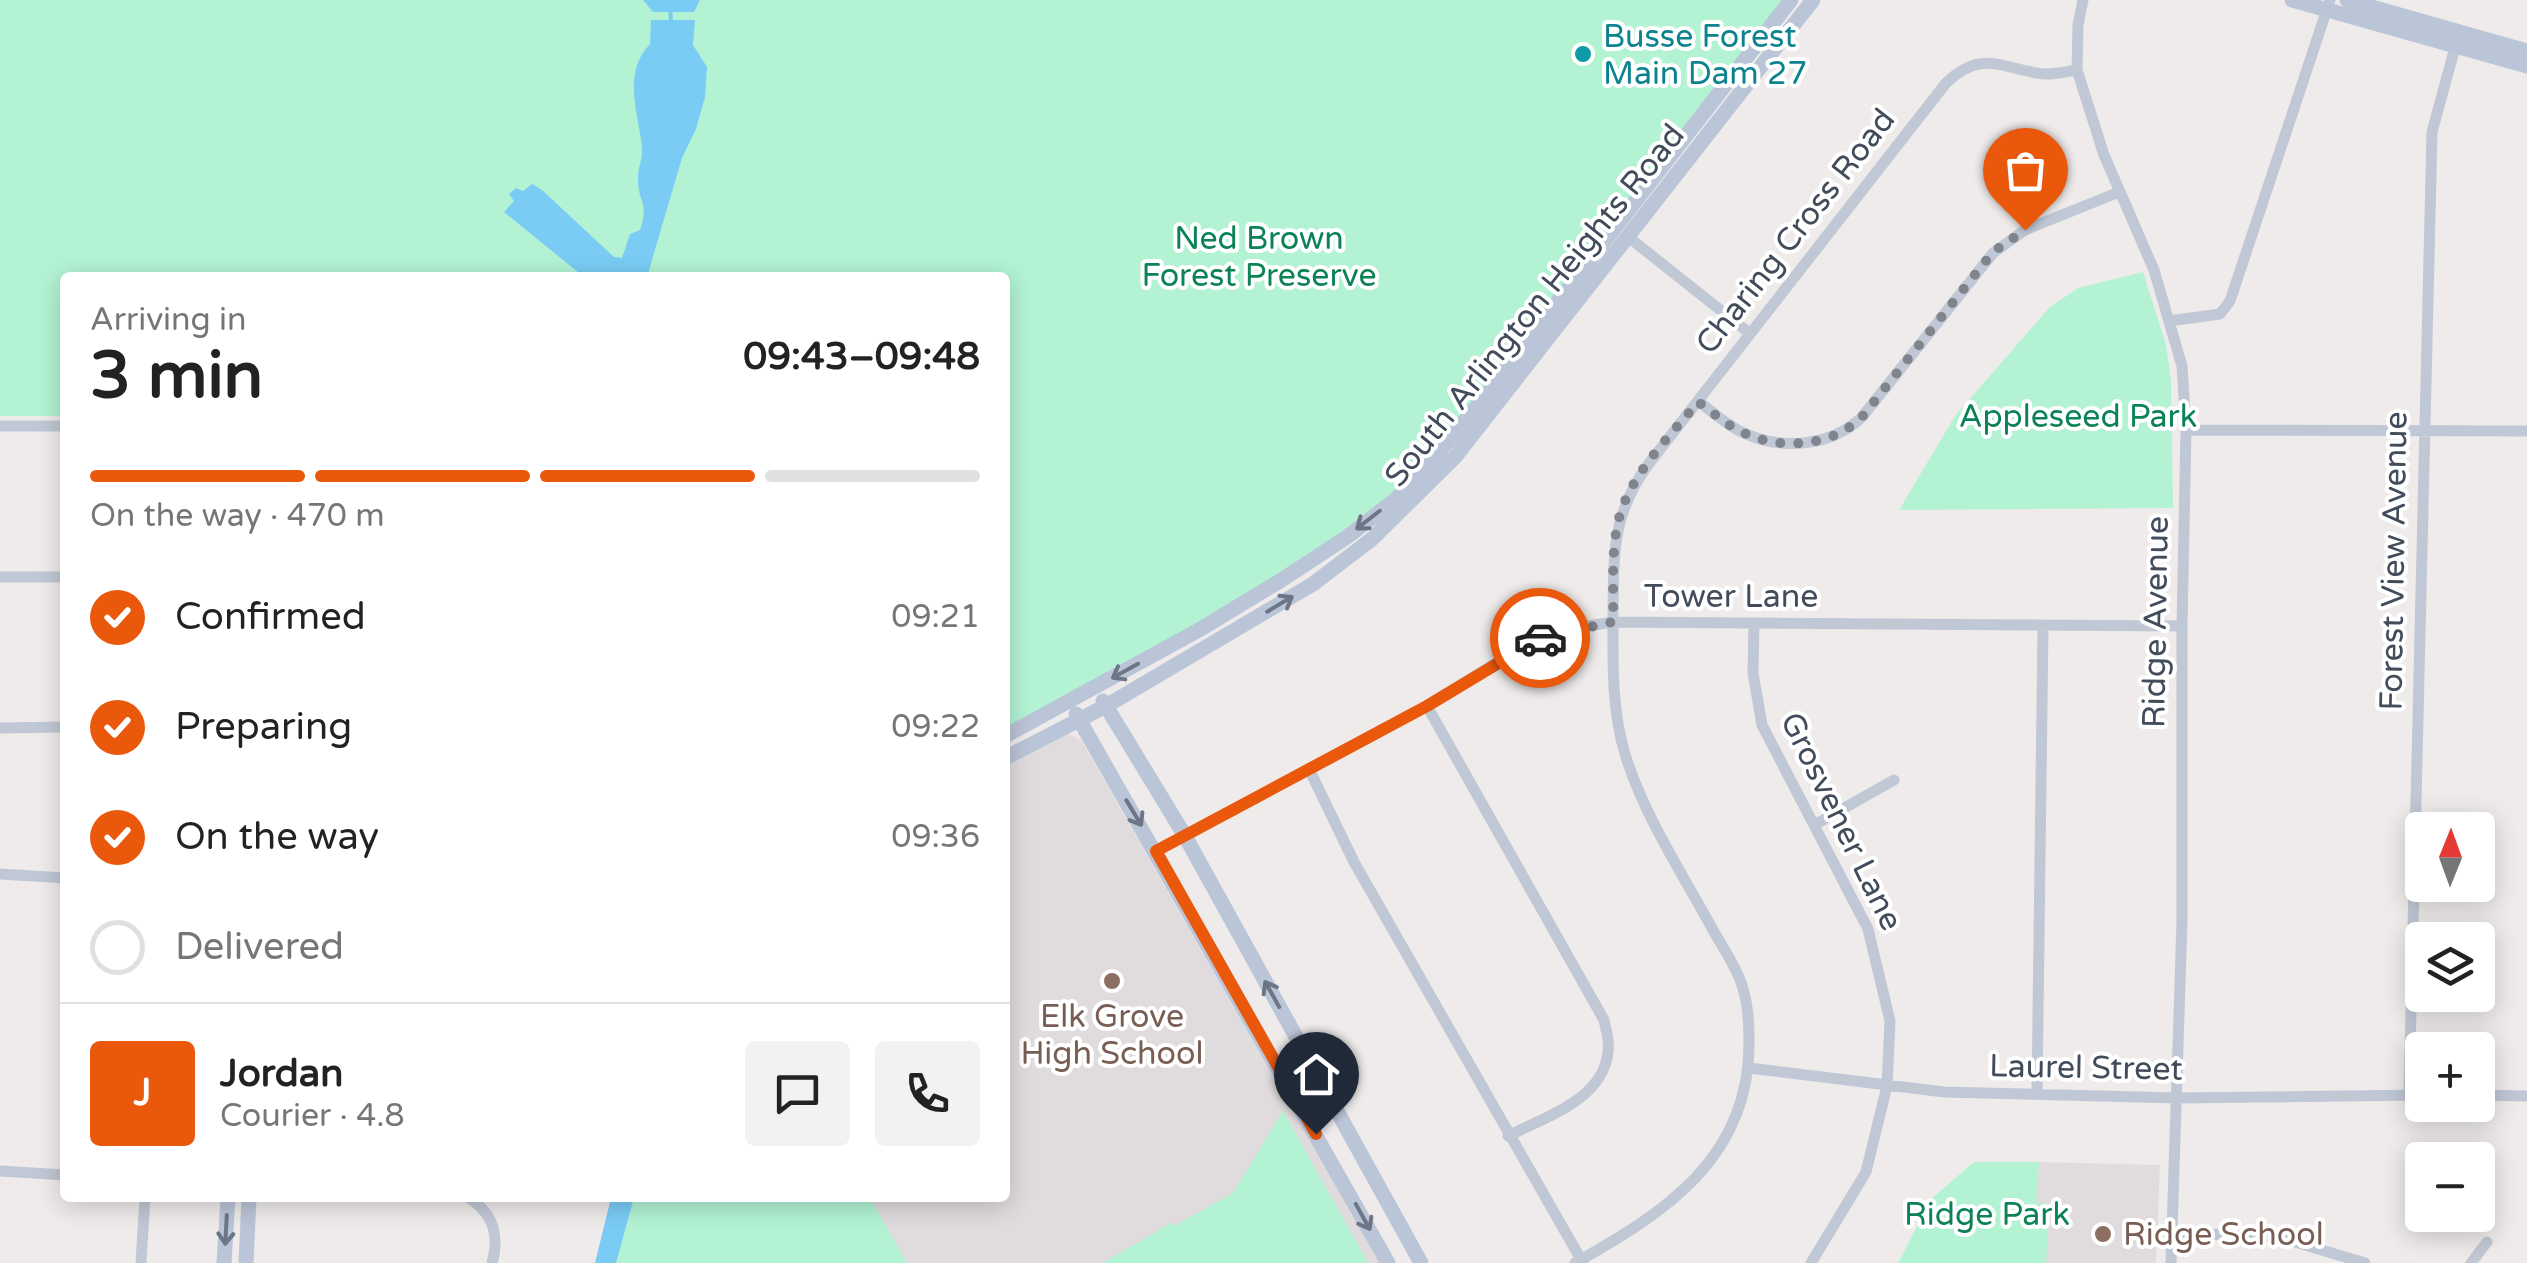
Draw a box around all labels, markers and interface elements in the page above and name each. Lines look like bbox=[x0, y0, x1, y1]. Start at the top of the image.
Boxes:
place label: Busse Forest Main Dam 27 bbox=[1603, 18, 1807, 93]
marker: Busse Forest Main Dam 27 bbox=[1572, 43, 1594, 65]
street label: Charing Cross Road bbox=[1688, 101, 1903, 362]
street label: South Arlington Heights Road bbox=[1377, 117, 1693, 494]
pin bbox=[1983, 128, 2068, 231]
icon: bag bbox=[1998, 143, 2053, 198]
park label: Ned Brown Forest Preserve bbox=[1141, 220, 1377, 295]
text: Arriving in bbox=[90, 301, 247, 339]
text: 09:43–09:48 bbox=[743, 334, 980, 380]
text: 3 min bbox=[90, 337, 263, 416]
park label: Appleseed Park bbox=[1959, 398, 2197, 436]
street label: Forest View Avenue bbox=[2372, 411, 2416, 711]
text: On the way · 470 m bbox=[90, 497, 385, 535]
one-way arrow bbox=[1355, 510, 1382, 531]
street label: Ridge Avenue bbox=[2135, 516, 2177, 728]
street label: Tower Lane bbox=[1644, 578, 1818, 616]
courier bbox=[1490, 588, 1590, 688]
icon: check bbox=[90, 590, 145, 645]
text: Confirmed bbox=[175, 594, 366, 640]
one-way arrow bbox=[1265, 594, 1294, 614]
text: 09:21 bbox=[891, 598, 980, 636]
icon: car bbox=[1513, 611, 1568, 666]
one-way arrow bbox=[1111, 661, 1140, 681]
icon: check bbox=[90, 700, 145, 755]
text: Preparing bbox=[175, 704, 352, 750]
street label: Grosvener Lane bbox=[1772, 706, 1910, 937]
text: 09:22 bbox=[891, 708, 980, 746]
one-way arrow bbox=[1124, 798, 1144, 826]
icon: check bbox=[90, 810, 145, 865]
north arrow bbox=[2405, 812, 2495, 902]
map controls bbox=[2405, 812, 2495, 1232]
text: On the way bbox=[175, 814, 379, 860]
text: 09:36 bbox=[891, 818, 980, 856]
button: layers bbox=[2405, 922, 2495, 1012]
text: Delivered bbox=[175, 924, 344, 970]
marker: Elk Grove High School bbox=[1101, 970, 1123, 992]
one-way arrow bbox=[1261, 980, 1281, 1009]
place label: Elk Grove High School bbox=[1021, 998, 1203, 1073]
pin bbox=[1274, 1032, 1359, 1135]
button: + bbox=[2405, 1032, 2495, 1122]
button: chat bbox=[745, 1041, 850, 1146]
button: phone bbox=[875, 1041, 980, 1146]
icon: home bbox=[1289, 1047, 1344, 1102]
street label: Laurel Street bbox=[1989, 1047, 2183, 1089]
text: Jordan bbox=[220, 1051, 343, 1097]
text: J bbox=[134, 1070, 151, 1116]
text: Courier · 4.8 bbox=[220, 1097, 405, 1135]
button: − bbox=[2405, 1142, 2495, 1232]
park label: Ridge Park bbox=[1904, 1196, 2070, 1234]
one-way arrow bbox=[1353, 1202, 1373, 1231]
one-way arrow bbox=[216, 1214, 235, 1246]
place label: Ridge School bbox=[2123, 1216, 2324, 1254]
marker: Ridge School bbox=[2092, 1223, 2114, 1245]

